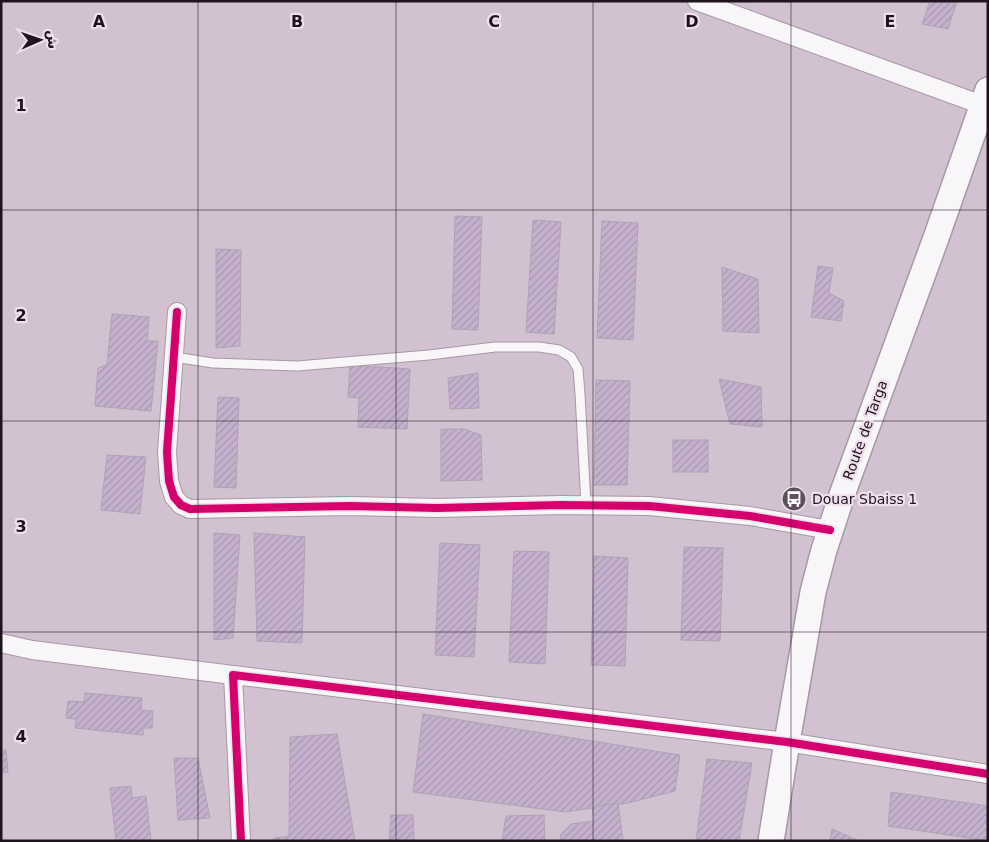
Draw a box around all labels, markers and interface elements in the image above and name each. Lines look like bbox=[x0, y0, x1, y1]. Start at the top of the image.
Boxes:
text: A bbox=[93, 12, 106, 31]
text: B bbox=[291, 12, 303, 31]
text: C bbox=[488, 12, 500, 31]
text: D bbox=[685, 12, 699, 31]
text: E bbox=[885, 12, 895, 31]
north arrow bbox=[15, 15, 65, 65]
text: ش bbox=[45, 30, 61, 49]
text: 1 bbox=[15, 96, 27, 115]
text: 2 bbox=[15, 306, 27, 325]
street label: Route de Targa bbox=[840, 378, 890, 482]
bus stop icon: Douar Sbaiss 1 bbox=[781, 486, 807, 512]
place label: Douar Sbaiss 1 bbox=[812, 491, 917, 507]
text: 3 bbox=[15, 517, 27, 536]
text: 4 bbox=[15, 727, 27, 746]

